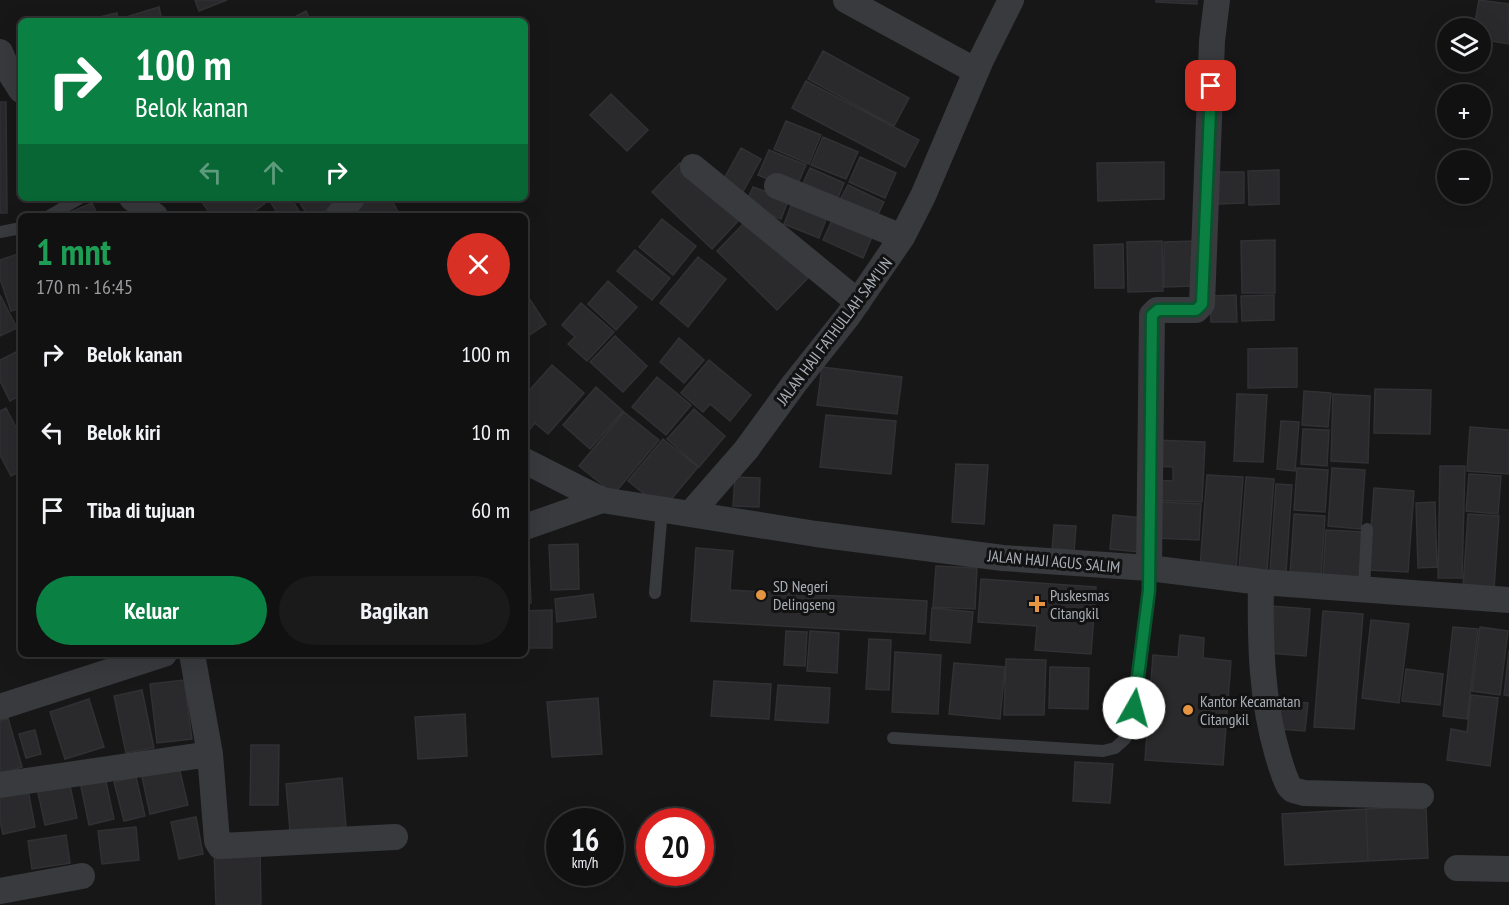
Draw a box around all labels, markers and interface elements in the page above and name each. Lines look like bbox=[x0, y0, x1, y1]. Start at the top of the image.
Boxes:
map controls bbox=[1437, 18, 1491, 204]
button: layers bbox=[1437, 18, 1491, 72]
text: 100 m bbox=[135, 37, 232, 92]
icon: right bbox=[36, 42, 114, 120]
pin bbox=[1185, 60, 1236, 111]
icon: arrive bbox=[1194, 69, 1227, 102]
button: + bbox=[1437, 84, 1491, 138]
text: Belok kanan bbox=[135, 90, 248, 124]
button: − bbox=[1437, 150, 1491, 204]
icon: left bbox=[194, 156, 227, 189]
icon: ahead bbox=[257, 156, 290, 189]
icon: right bbox=[320, 156, 353, 189]
text: 1 mnt bbox=[36, 228, 111, 275]
button: close bbox=[447, 233, 510, 296]
street label: JALAN HAJI FATHULLAH SAM'UN bbox=[771, 253, 896, 410]
text: 170 m · 16:45 bbox=[36, 274, 133, 300]
icon: right bbox=[36, 338, 69, 371]
text: Belok kanan bbox=[87, 340, 182, 368]
text: 100 m bbox=[461, 340, 510, 368]
icon: left bbox=[36, 416, 69, 449]
text: Belok kiri bbox=[87, 418, 161, 446]
text: 10 m bbox=[471, 418, 510, 446]
icon: arrive bbox=[36, 494, 69, 527]
text: Tiba di tujuan bbox=[87, 496, 195, 524]
text: 60 m bbox=[471, 496, 510, 524]
street label: JALAN HAJI AGUS SALIM bbox=[986, 545, 1121, 577]
button: Keluar bbox=[36, 576, 267, 645]
button: Bagikan bbox=[279, 576, 510, 645]
place label: SD Negeri Delingseng bbox=[773, 576, 835, 614]
place label: Puskesmas Citangkil bbox=[1050, 585, 1109, 623]
marker: SD Negeri Delingseng bbox=[754, 588, 768, 602]
marker: Puskesmas Citangkil bbox=[1028, 595, 1046, 613]
position arrow bbox=[1102, 676, 1166, 740]
place label: Kantor Kecamatan Citangkil bbox=[1200, 691, 1300, 729]
marker: Kantor Kecamatan Citangkil bbox=[1181, 703, 1195, 717]
speed limit sign: 20 bbox=[636, 808, 714, 886]
text: 16 bbox=[571, 820, 599, 859]
text: km/h bbox=[572, 853, 598, 872]

